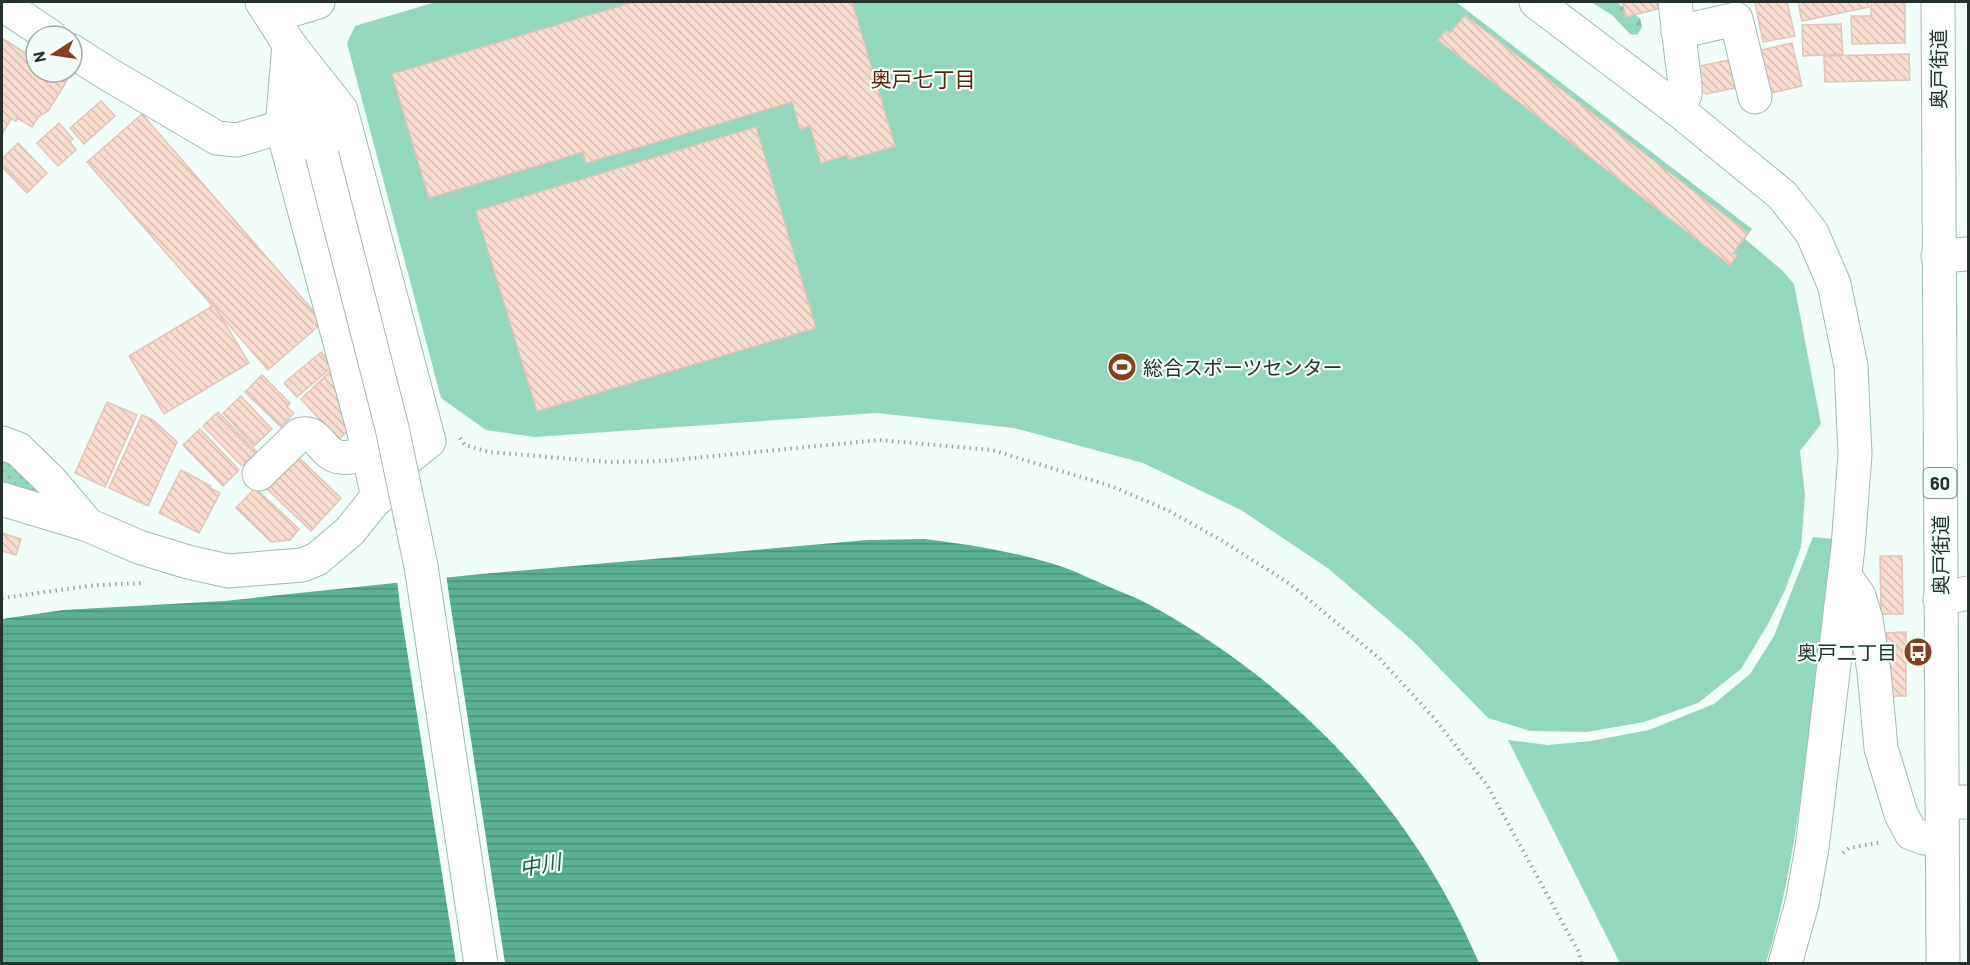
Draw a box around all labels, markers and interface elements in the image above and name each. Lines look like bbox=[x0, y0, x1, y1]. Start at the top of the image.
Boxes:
north arrow bbox=[24, 24, 84, 84]
street label: 奥戸街道 bbox=[1926, 29, 1950, 109]
text: N bbox=[28, 50, 49, 64]
district label: 奥戸七丁目 bbox=[871, 66, 976, 91]
sports icon: 総合スポーツセンター bbox=[1106, 351, 1138, 383]
place label: 総合スポーツセンター bbox=[1143, 355, 1343, 379]
road number: 60 bbox=[1924, 468, 1956, 498]
street label: 奥戸街道 bbox=[1928, 515, 1952, 595]
bus stop icon: 奥戸二丁目 bbox=[1902, 636, 1934, 668]
place label: 奥戸二丁目 bbox=[1797, 640, 1897, 664]
water label: 中川 bbox=[517, 848, 565, 880]

